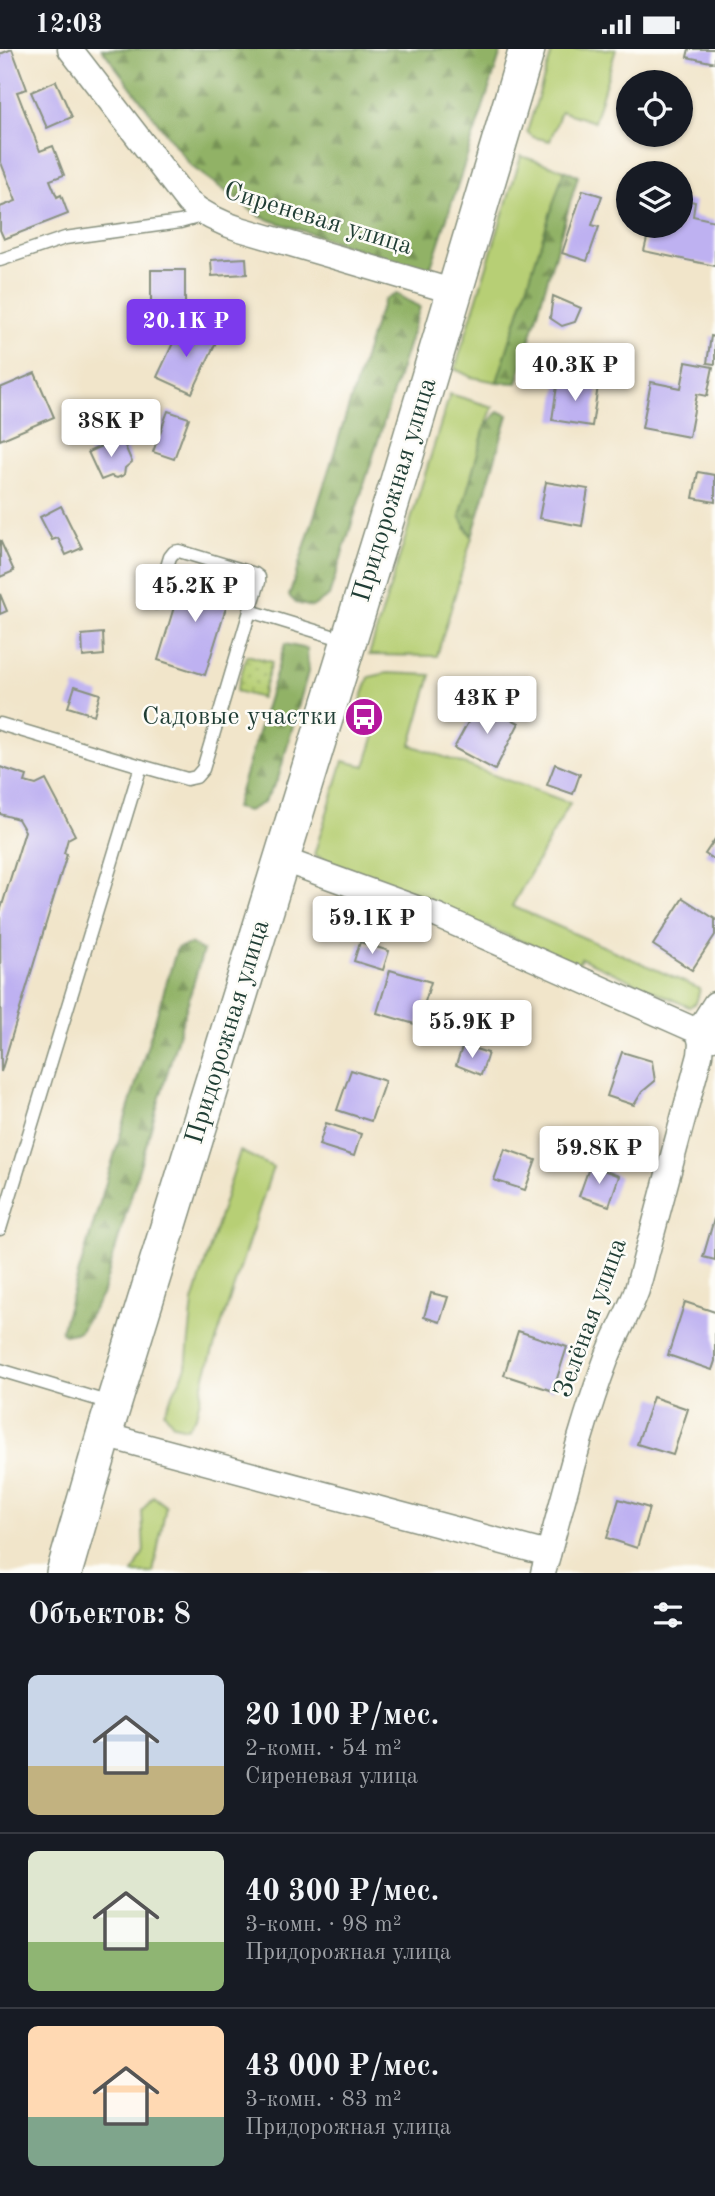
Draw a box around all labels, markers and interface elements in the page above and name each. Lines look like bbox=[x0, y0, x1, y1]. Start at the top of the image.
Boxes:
text: 12:03 bbox=[35, 12, 103, 38]
map controls bbox=[616, 70, 693, 238]
button: locate bbox=[616, 70, 693, 147]
button: layers bbox=[616, 161, 693, 238]
street label: Сиреневая улица bbox=[221, 178, 416, 260]
pin: 20.1K ₽ bbox=[121, 299, 251, 359]
text: 20.1K ₽ bbox=[143, 310, 229, 333]
pin: 40.3K ₽ bbox=[510, 343, 640, 403]
text: 40.3K ₽ bbox=[532, 354, 618, 377]
street label: Придорожная улица bbox=[349, 375, 442, 605]
pin: 38K ₽ bbox=[62, 399, 160, 459]
text: 38K ₽ bbox=[78, 410, 144, 433]
pin: 45.2K ₽ bbox=[130, 565, 260, 624]
text: 45.2K ₽ bbox=[152, 575, 238, 598]
pin: 43K ₽ bbox=[438, 677, 536, 736]
text: 43K ₽ bbox=[454, 687, 520, 710]
bus stop icon: Садовые участки bbox=[343, 696, 385, 738]
place label: Садовые участки bbox=[142, 704, 337, 730]
pin: 59.1K ₽ bbox=[307, 897, 437, 956]
text: 59.1K ₽ bbox=[329, 907, 415, 930]
street label: Придорожная улица bbox=[182, 917, 275, 1147]
pin: 55.9K ₽ bbox=[407, 1000, 537, 1060]
text: 55.9K ₽ bbox=[429, 1011, 515, 1034]
pin: 59.8K ₽ bbox=[534, 1127, 664, 1186]
text: 59.8K ₽ bbox=[556, 1137, 642, 1160]
street label: Зелёная улица bbox=[550, 1235, 632, 1401]
icon: filters bbox=[649, 1596, 687, 1634]
text: Объектов: 8 bbox=[28, 1600, 191, 1630]
text: 20 100 ₽/мес. bbox=[245, 1701, 439, 1731]
icon: home bbox=[84, 1703, 168, 1787]
text: 2-комн. · 54 m² bbox=[245, 1737, 402, 1760]
text: Сиреневая улица bbox=[245, 1765, 418, 1788]
text: 40 300 ₽/мес. bbox=[245, 1877, 439, 1907]
icon: home bbox=[84, 1879, 168, 1963]
text: 3-комн. · 98 m² bbox=[245, 1913, 402, 1936]
text: Придорожная улица bbox=[245, 1941, 451, 1964]
text: 43 000 ₽/мес. bbox=[245, 2052, 439, 2082]
icon: home bbox=[84, 2054, 168, 2138]
text: 3-комн. · 83 m² bbox=[245, 2088, 402, 2111]
text: Придорожная улица bbox=[245, 2116, 451, 2139]

